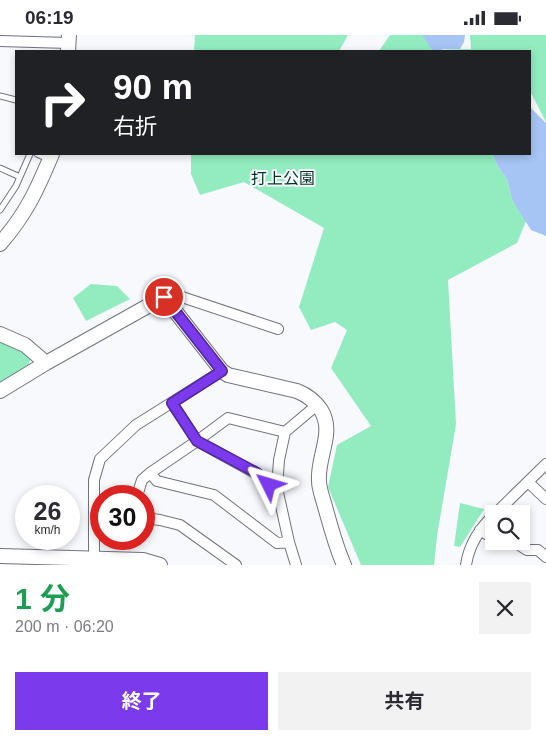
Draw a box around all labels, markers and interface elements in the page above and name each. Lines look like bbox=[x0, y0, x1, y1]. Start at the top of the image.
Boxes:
text: 06:19 bbox=[25, 7, 74, 28]
text: 90 m bbox=[113, 67, 193, 106]
icon: right bbox=[30, 70, 95, 135]
text: 右折 bbox=[113, 114, 157, 139]
park label: 打上公園 bbox=[251, 170, 315, 187]
pin bbox=[143, 276, 185, 318]
icon: arrive bbox=[150, 283, 178, 311]
position arrow bbox=[242, 458, 294, 510]
speed limit sign: 30 bbox=[90, 485, 155, 550]
text: 26 bbox=[34, 497, 61, 525]
map controls bbox=[485, 505, 530, 550]
button: search bbox=[485, 505, 530, 550]
text: km/h bbox=[34, 523, 61, 537]
text: 1 分 bbox=[15, 582, 70, 615]
button: close bbox=[479, 582, 531, 634]
text: 200 m · 06:20 bbox=[15, 618, 114, 635]
button: 終了 bbox=[15, 672, 268, 730]
button: 共有 bbox=[278, 672, 531, 730]

